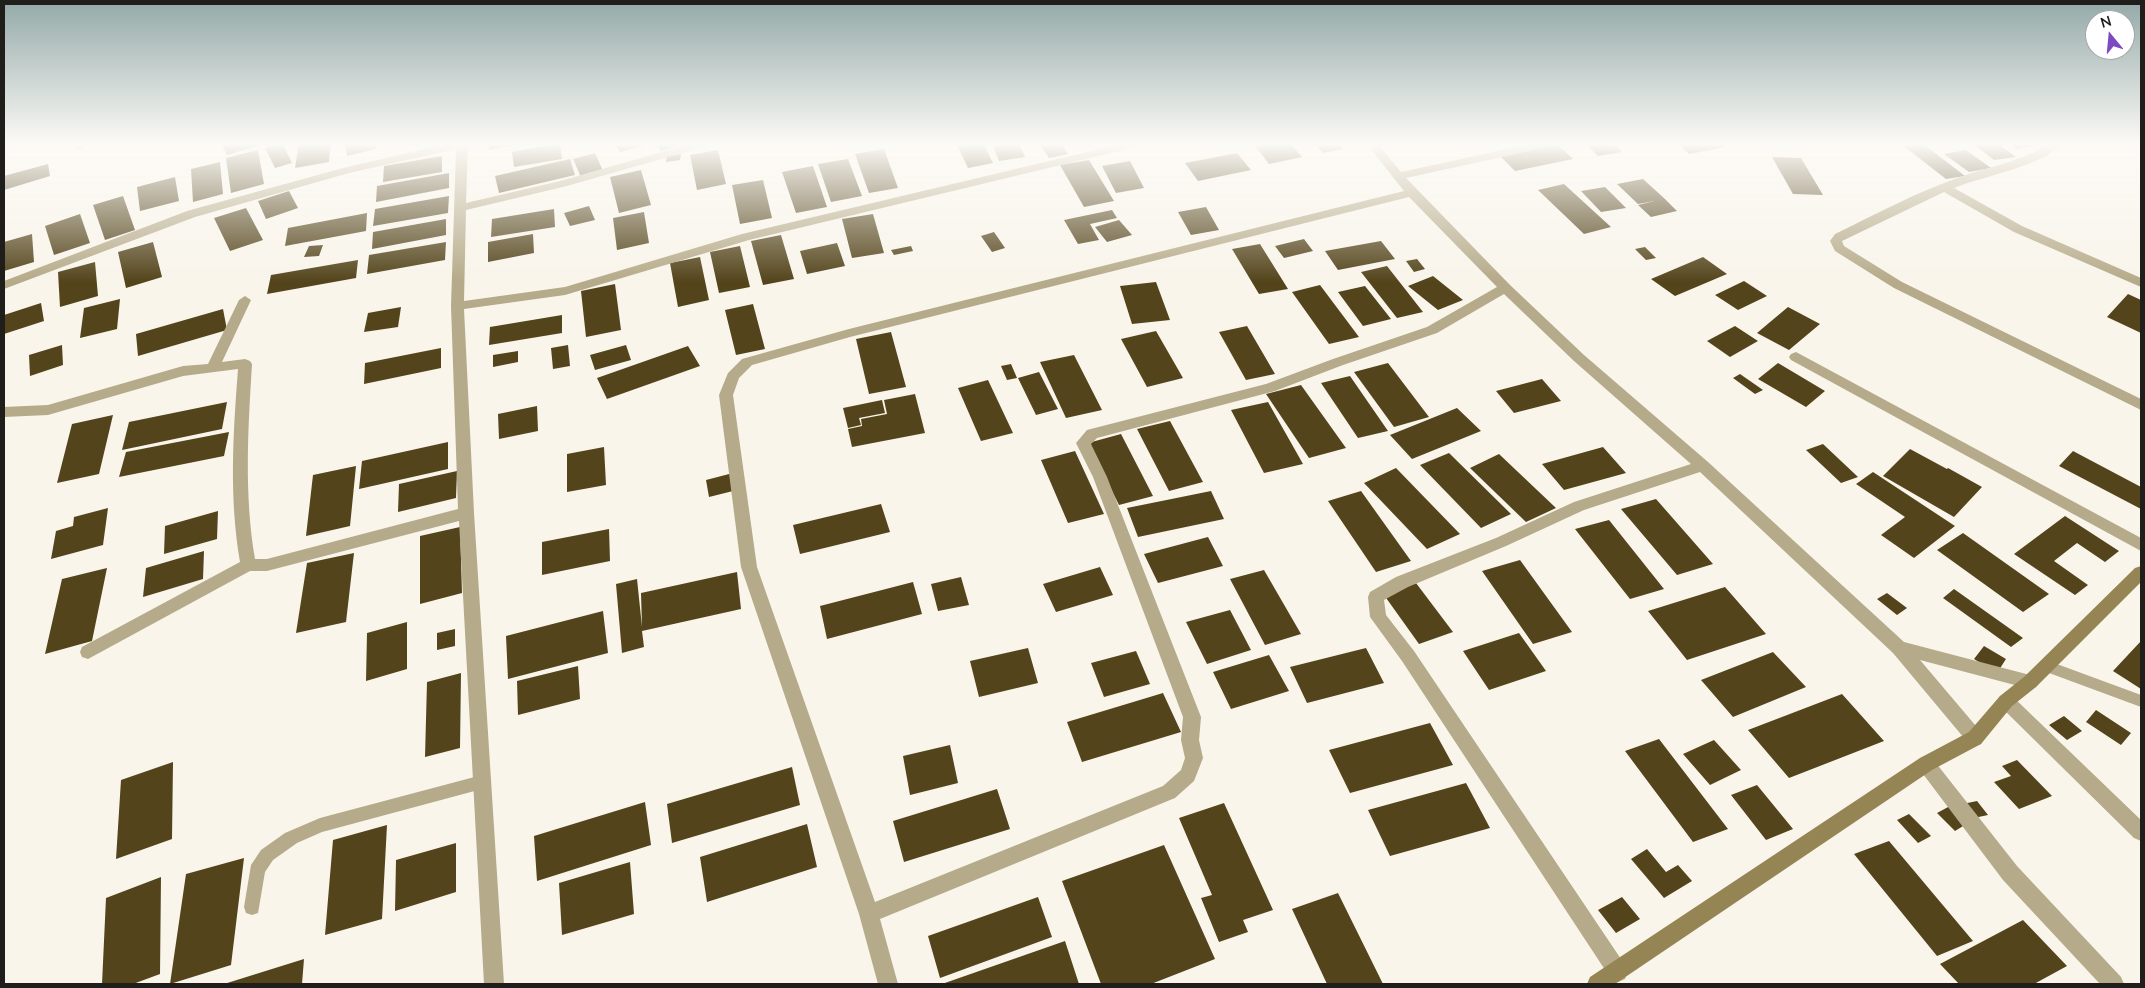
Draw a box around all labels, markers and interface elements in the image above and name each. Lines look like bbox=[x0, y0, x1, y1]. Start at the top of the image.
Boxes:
north arrow bbox=[2085, 10, 2135, 60]
text: N bbox=[2098, 11, 2114, 32]

